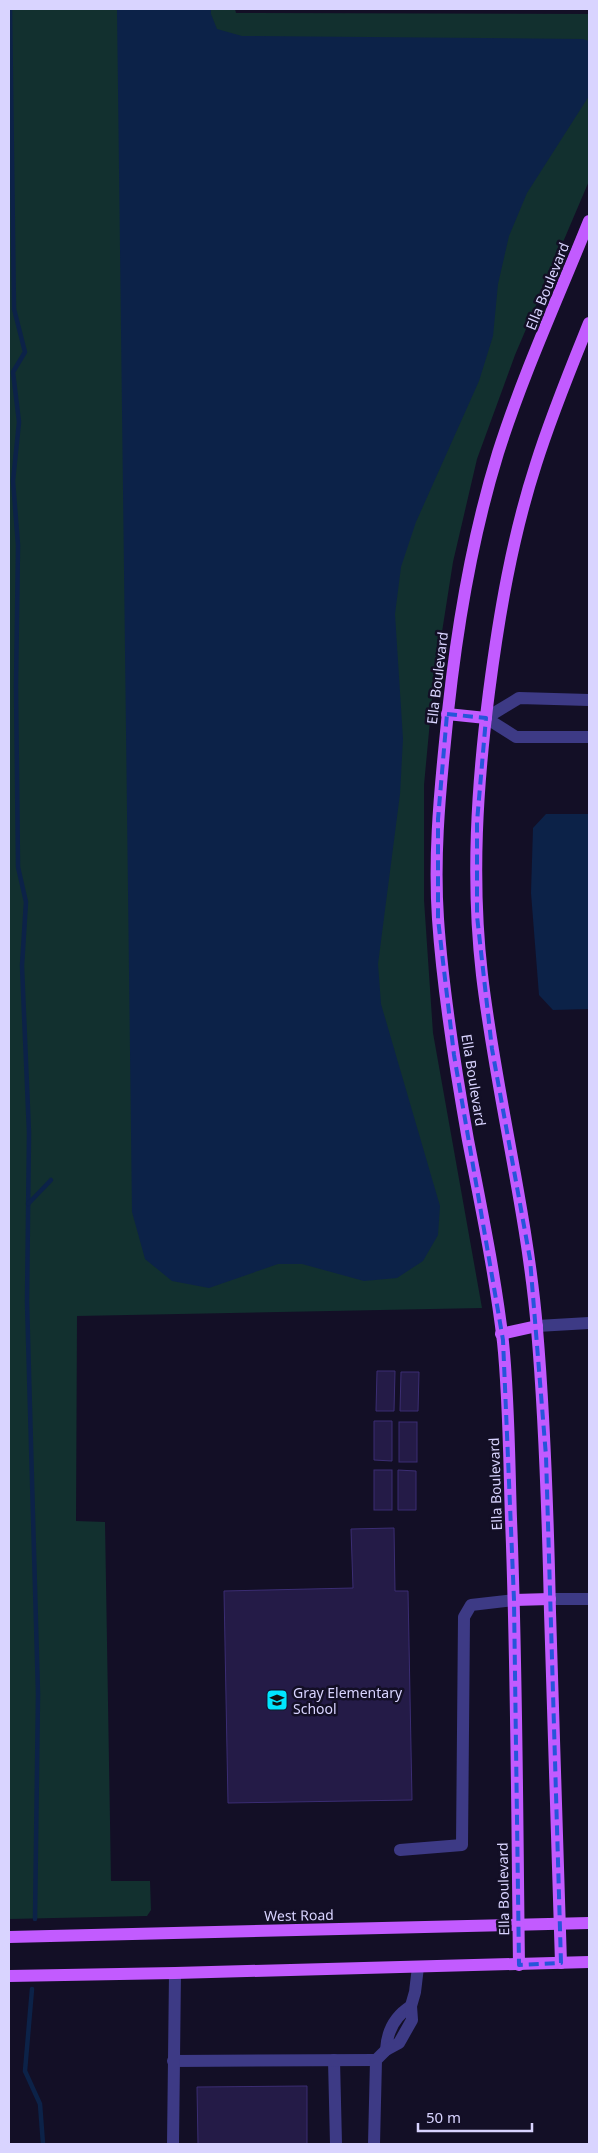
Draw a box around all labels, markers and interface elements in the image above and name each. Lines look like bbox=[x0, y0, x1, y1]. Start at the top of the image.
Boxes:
street label: Ella Boulevard bbox=[521, 239, 573, 333]
street label: Ella Boulevard bbox=[422, 631, 452, 725]
street label: Ella Boulevard bbox=[457, 1033, 491, 1127]
street label: Ella Boulevard bbox=[484, 1437, 506, 1531]
place label: Gray Elementary School bbox=[293, 1683, 403, 1718]
school or university icon: Gray Elementary School bbox=[265, 1688, 289, 1712]
street label: Ella Boulevard bbox=[493, 1842, 513, 1936]
street label: West Road bbox=[264, 1905, 334, 1925]
scale bar bbox=[418, 2100, 532, 2132]
text: 50 m bbox=[426, 2107, 461, 2127]

